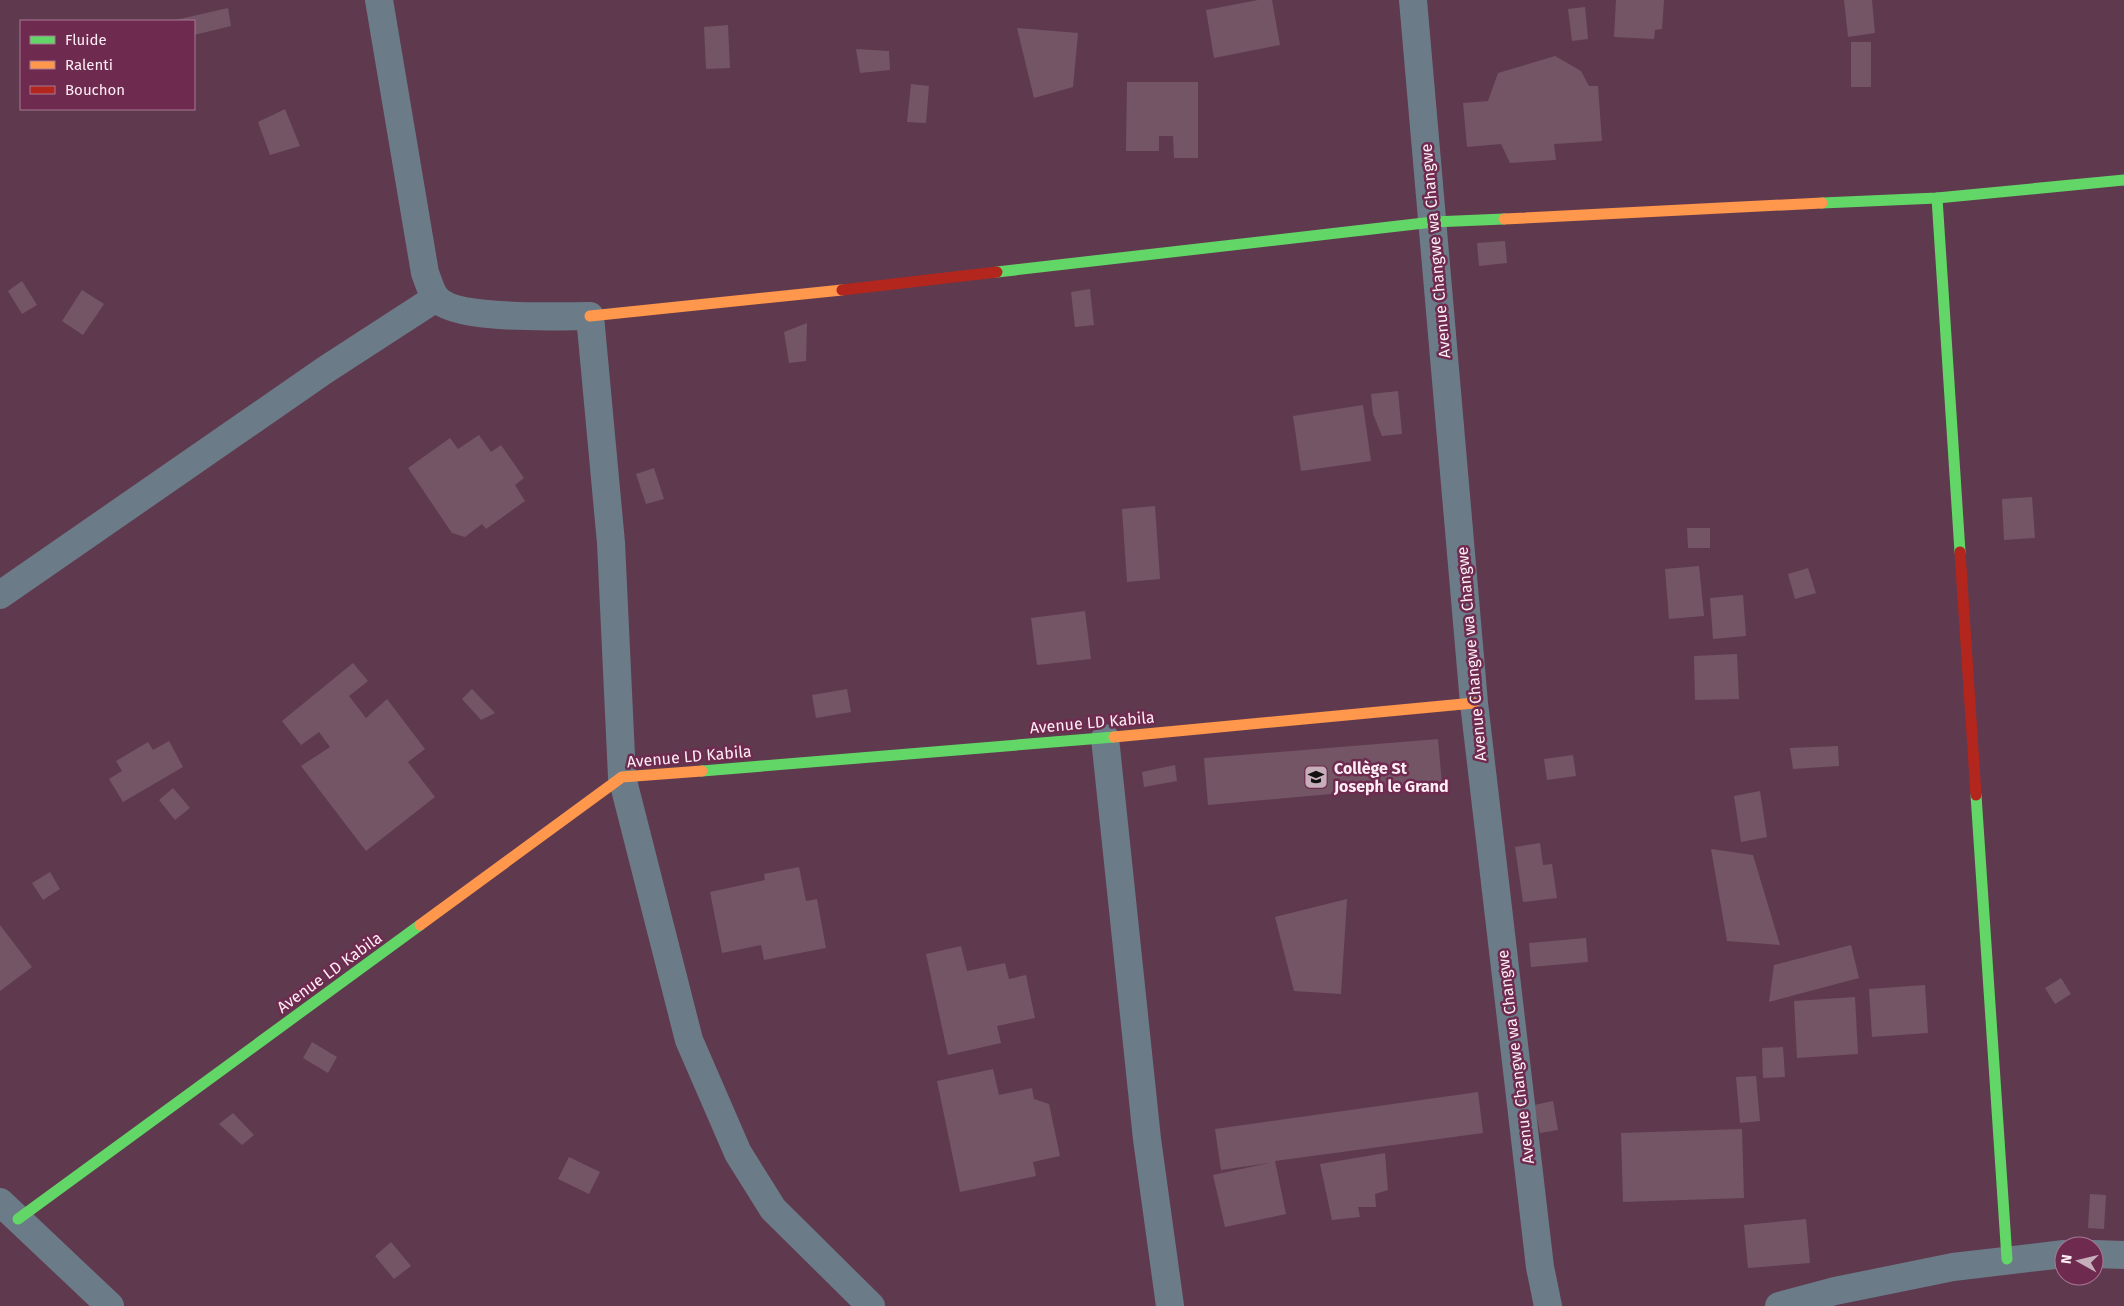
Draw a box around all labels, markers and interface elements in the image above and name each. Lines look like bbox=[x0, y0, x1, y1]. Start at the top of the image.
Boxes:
legend bbox=[20, 20, 195, 110]
text: Fluide bbox=[65, 31, 107, 49]
text: Ralenti bbox=[65, 56, 113, 74]
text: Bouchon bbox=[65, 81, 125, 99]
street label: Avenue Changwe wa Changwe bbox=[1417, 143, 1454, 359]
street label: Avenue Changwe wa Changwe bbox=[1453, 546, 1490, 762]
street label: Avenue LD Kabila bbox=[1029, 708, 1155, 737]
street label: Avenue LD Kabila bbox=[626, 742, 752, 771]
place label: Collège St Joseph le Grand bbox=[1333, 759, 1449, 796]
school or university icon: Collège St Joseph le Grand bbox=[1303, 764, 1329, 790]
street label: Avenue LD Kabila bbox=[273, 928, 386, 1017]
street label: Avenue Changwe wa Changwe bbox=[1493, 949, 1538, 1165]
north arrow bbox=[2054, 1236, 2104, 1286]
text: N bbox=[2058, 1253, 2076, 1265]

